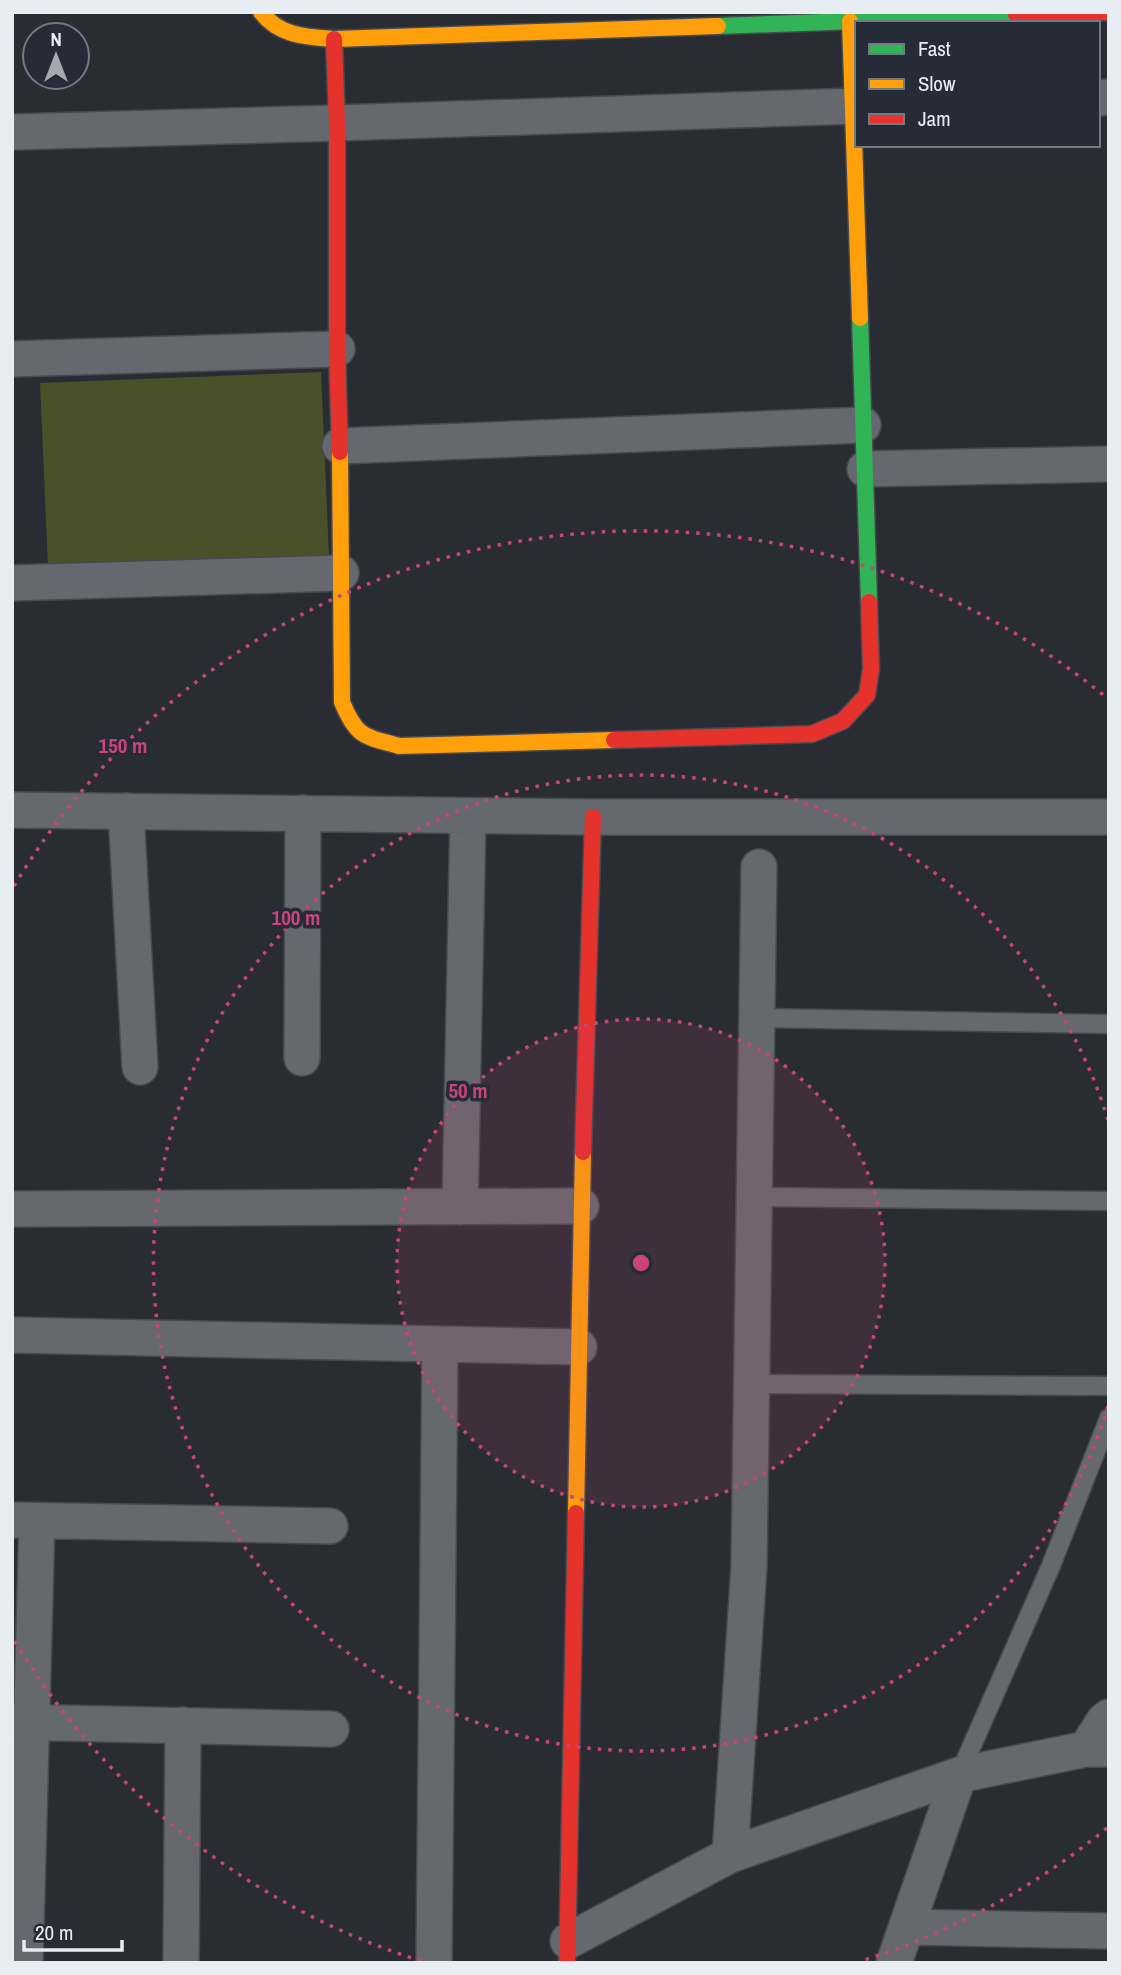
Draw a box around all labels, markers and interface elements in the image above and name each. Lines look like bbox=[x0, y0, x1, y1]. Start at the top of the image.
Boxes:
north arrow bbox=[21, 21, 91, 91]
legend bbox=[855, 21, 1100, 147]
text: N bbox=[50, 26, 62, 52]
text: Fast bbox=[918, 34, 951, 63]
text: Slow bbox=[918, 69, 956, 98]
text: Jam bbox=[918, 104, 951, 133]
text: 150 m bbox=[99, 731, 147, 760]
text: 100 m bbox=[272, 903, 320, 932]
text: 50 m bbox=[448, 1076, 488, 1105]
centre of rings bbox=[629, 1251, 653, 1275]
scale bar bbox=[24, 1909, 122, 1953]
text: 20 m bbox=[35, 1918, 73, 1947]

